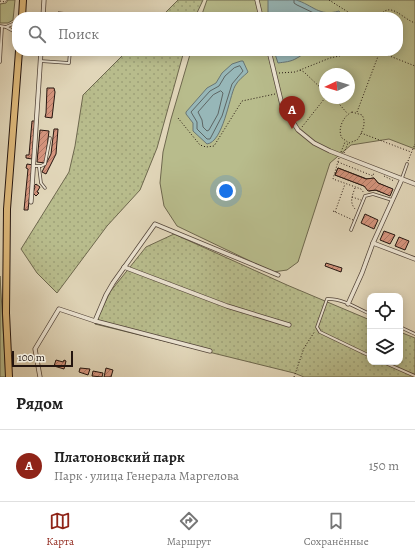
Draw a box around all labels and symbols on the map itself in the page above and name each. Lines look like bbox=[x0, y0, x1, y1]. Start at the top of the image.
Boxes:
north arrow bbox=[319, 68, 355, 104]
pin: A bbox=[279, 96, 305, 129]
your location bbox=[216, 181, 236, 201]
scale bar bbox=[12, 349, 73, 368]

